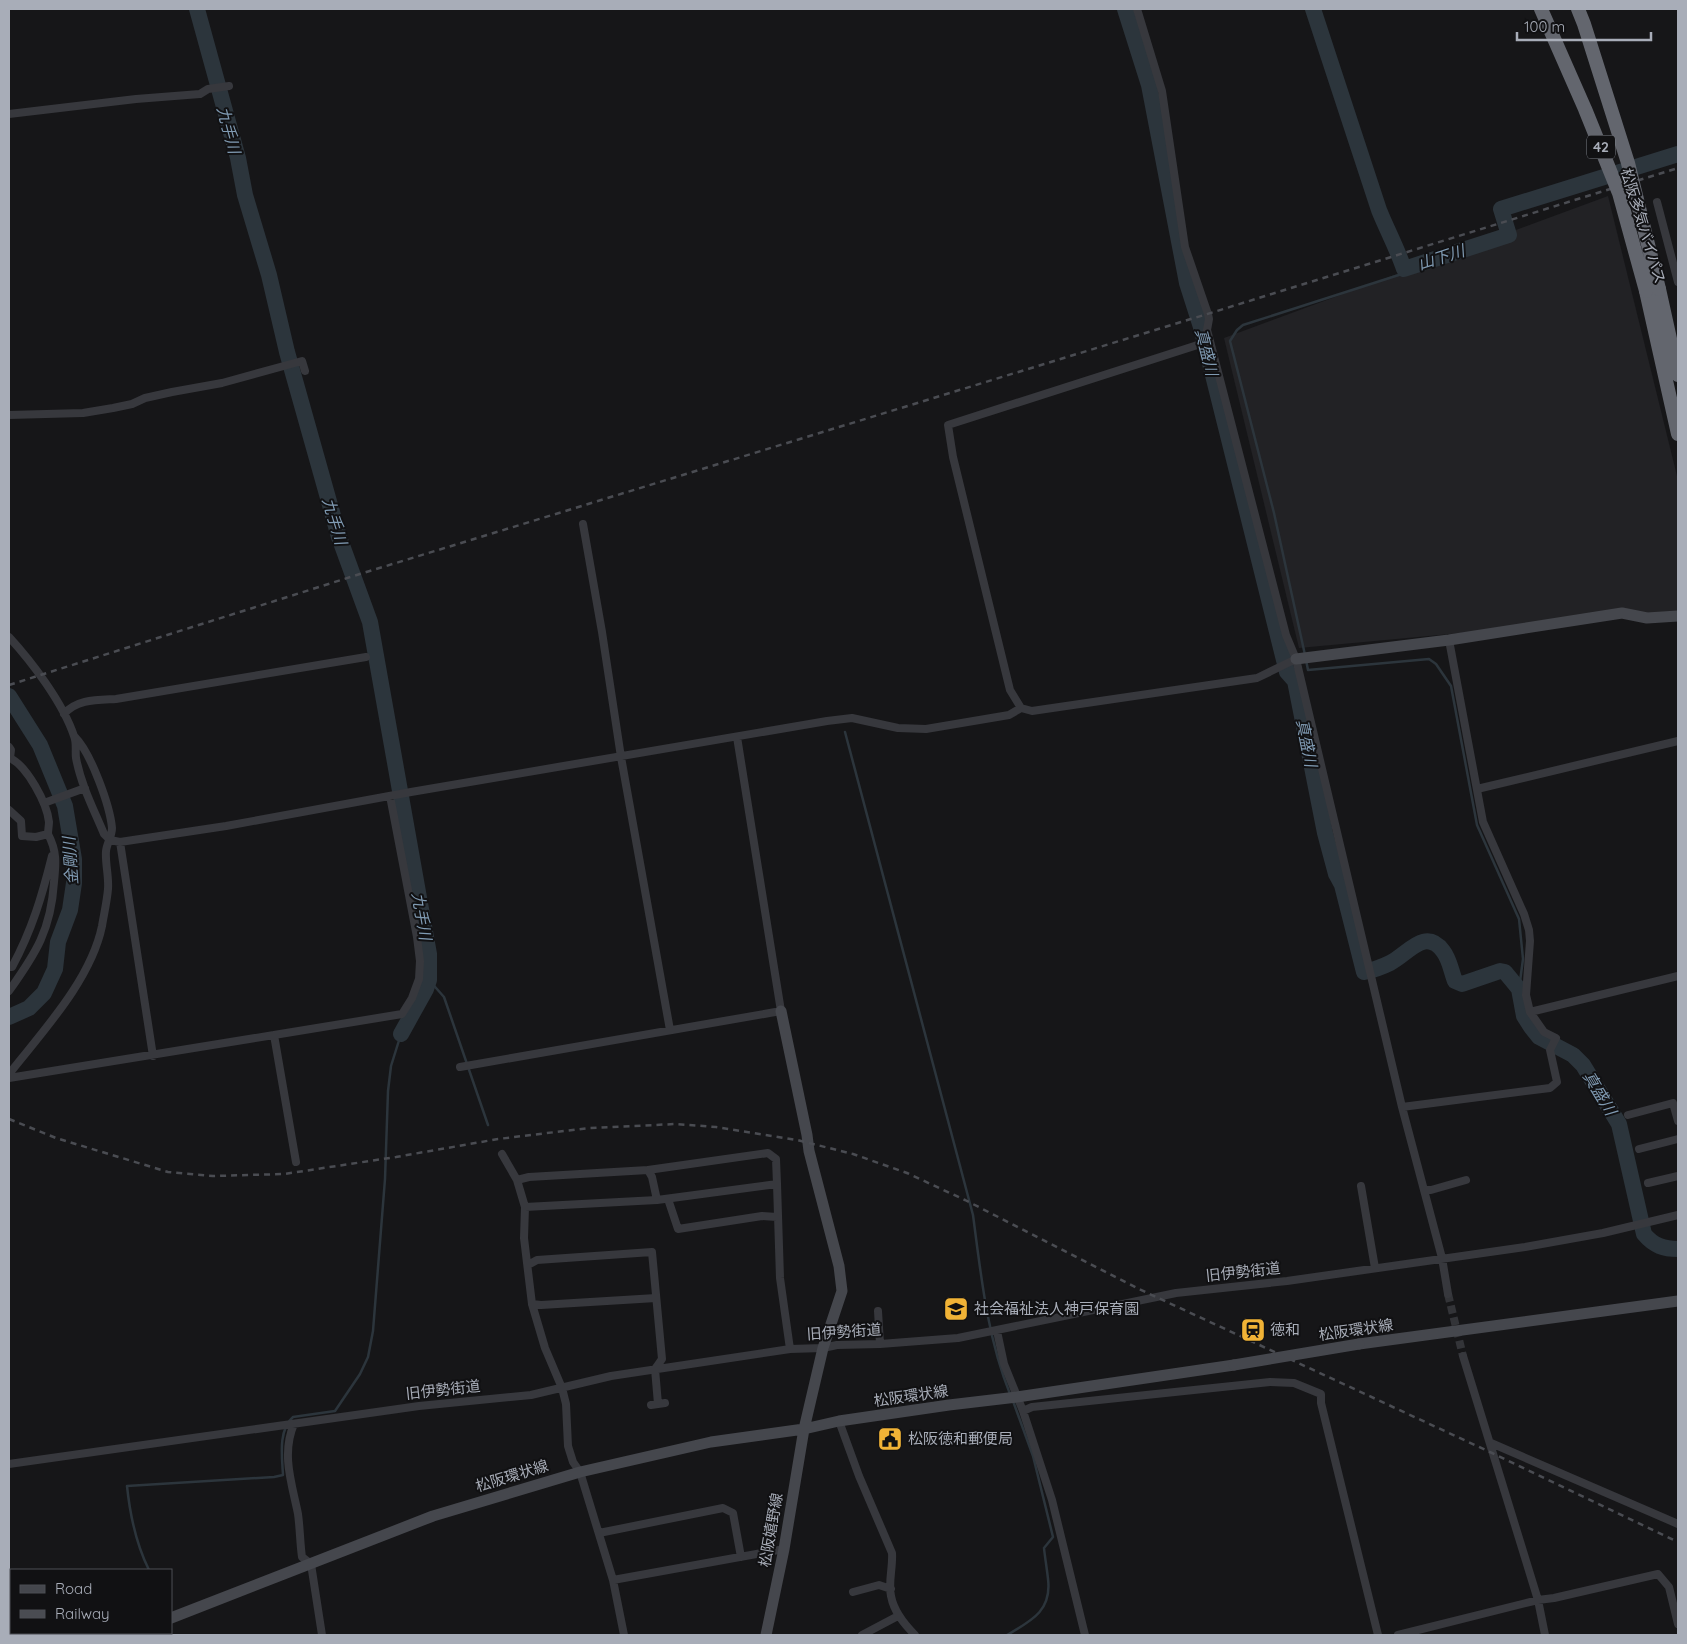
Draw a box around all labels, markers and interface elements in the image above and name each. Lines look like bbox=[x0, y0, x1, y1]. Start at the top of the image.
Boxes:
scale bar bbox=[1517, 10, 1651, 42]
text: 100 m bbox=[1524, 17, 1565, 36]
water label: 九手川 bbox=[213, 104, 245, 158]
road number: 42 bbox=[1587, 136, 1615, 158]
street label: 松阪多気バイパス bbox=[1617, 166, 1670, 286]
water label: 山下川 bbox=[1415, 239, 1469, 274]
water label: 真盛川 bbox=[1191, 326, 1223, 380]
water label: 九手川 bbox=[318, 495, 352, 549]
water label: 真盛川 bbox=[1293, 718, 1322, 770]
water label: 金剛川 bbox=[58, 834, 82, 886]
water label: 九手川 bbox=[408, 891, 436, 943]
water label: 真盛川 bbox=[1579, 1067, 1622, 1120]
street label: 旧伊勢街道 bbox=[1205, 1258, 1281, 1285]
school or university icon: 社会福祉法人神戸保育園 bbox=[943, 1296, 969, 1322]
place label: 社会福祉法人神戸保育園 bbox=[974, 1299, 1139, 1318]
street label: 松阪環状線 bbox=[1317, 1315, 1394, 1344]
station icon: 徳和 bbox=[1240, 1317, 1266, 1343]
street label: 旧伊勢街道 bbox=[806, 1319, 882, 1344]
place label: 徳和 bbox=[1270, 1320, 1300, 1339]
street label: 旧伊勢街道 bbox=[405, 1376, 481, 1403]
street label: 松阪環状線 bbox=[872, 1381, 949, 1410]
public building icon: 松阪徳和郵便局 bbox=[877, 1426, 903, 1452]
place label: 松阪徳和郵便局 bbox=[908, 1429, 1013, 1448]
street label: 松阪環状線 bbox=[473, 1455, 551, 1496]
street label: 松阪嬉野線 bbox=[755, 1491, 786, 1569]
legend bbox=[10, 1569, 172, 1634]
text: Road bbox=[55, 1579, 92, 1598]
text: Railway bbox=[55, 1604, 110, 1623]

